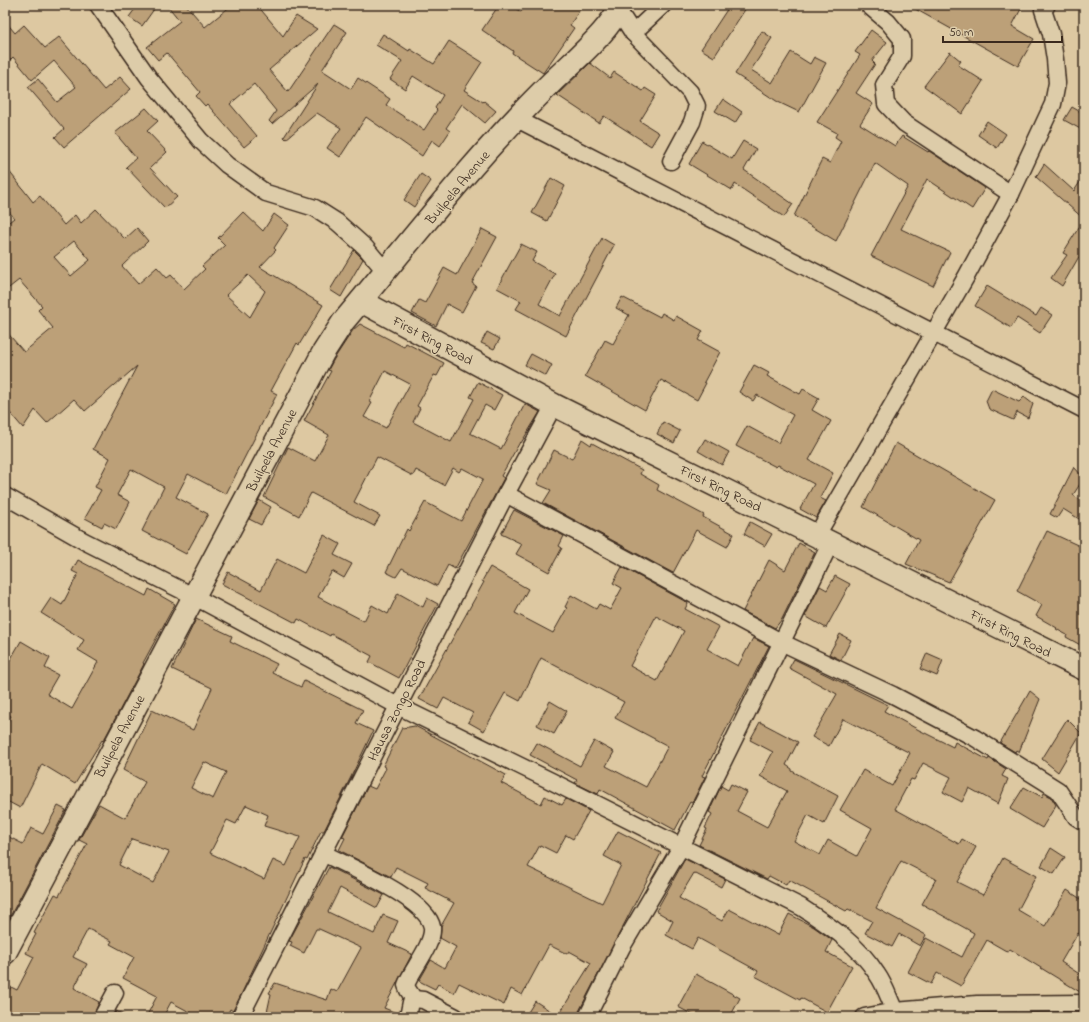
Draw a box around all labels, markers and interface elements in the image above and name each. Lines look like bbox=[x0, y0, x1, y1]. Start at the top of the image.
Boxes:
scale bar bbox=[943, 18, 1062, 44]
text: 50 m bbox=[949, 24, 973, 42]
street label: Builpela Avenue bbox=[420, 146, 496, 230]
street label: First Ring Road bbox=[387, 311, 476, 372]
street label: Builpela Avenue bbox=[241, 405, 303, 497]
street label: First Ring Road bbox=[675, 460, 765, 519]
street label: First Ring Road bbox=[965, 604, 1055, 665]
street label: Hausa Zongo Road bbox=[363, 656, 433, 766]
street label: Builpela Avenue bbox=[89, 691, 151, 783]

